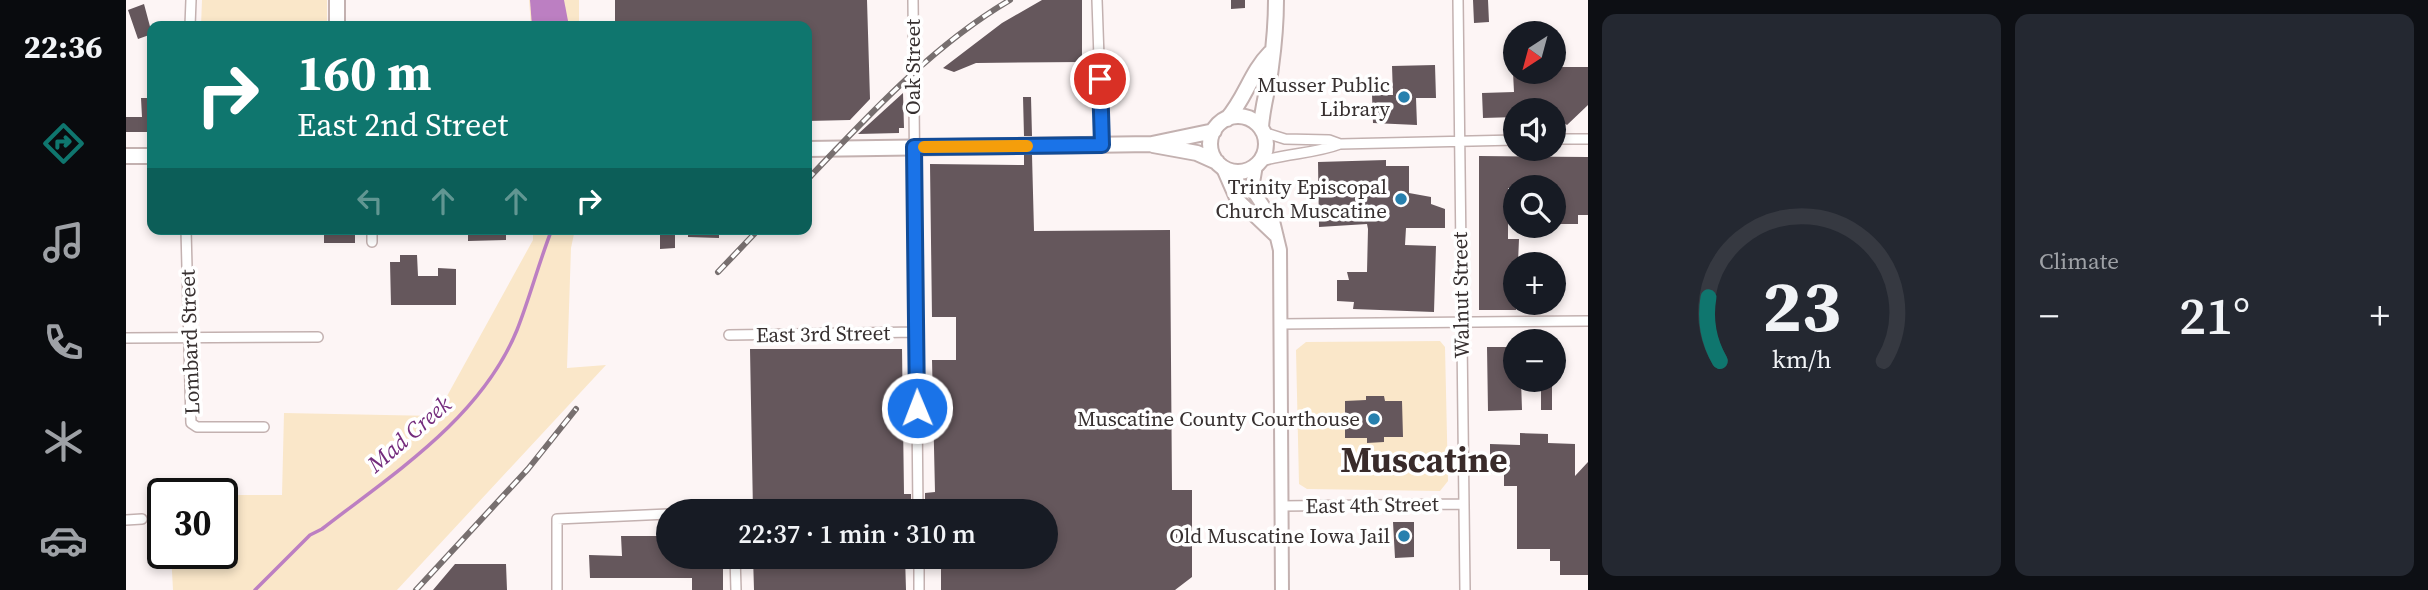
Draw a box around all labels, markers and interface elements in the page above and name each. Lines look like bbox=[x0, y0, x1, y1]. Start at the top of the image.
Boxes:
street label: Oak Street bbox=[898, 19, 927, 115]
north arrow bbox=[1503, 21, 1566, 84]
map controls bbox=[1503, 21, 1566, 392]
text: 22:36 bbox=[24, 25, 102, 69]
text: 160 m bbox=[297, 39, 432, 106]
icon: right bbox=[182, 49, 273, 140]
pin bbox=[1070, 49, 1130, 109]
icon: arrive bbox=[1081, 60, 1119, 98]
place label: Musser Public Library bbox=[1257, 70, 1390, 123]
marker: Musser Public Library bbox=[1396, 89, 1412, 105]
button: sound bbox=[1503, 98, 1566, 161]
text: East 2nd Street bbox=[297, 103, 508, 147]
icon: directions bbox=[39, 119, 88, 168]
place label: Trinity Episcopal Church Muscatine bbox=[1215, 172, 1387, 225]
button: search bbox=[1503, 175, 1566, 238]
icon: left bbox=[351, 182, 389, 220]
icon: ahead bbox=[424, 182, 462, 220]
icon: ahead bbox=[497, 182, 535, 220]
icon: right bbox=[570, 182, 608, 220]
marker: Trinity Episcopal Church Muscatine bbox=[1393, 191, 1409, 207]
icon: music bbox=[39, 218, 88, 267]
street label: Walnut Street bbox=[1445, 231, 1476, 359]
text: Climate bbox=[2039, 245, 2119, 277]
button: + bbox=[1503, 252, 1566, 315]
text: 23 bbox=[1762, 256, 1841, 355]
street label: Lombard Street bbox=[172, 269, 207, 415]
text: 21° bbox=[2179, 280, 2250, 351]
text: − bbox=[2039, 290, 2059, 342]
text: + bbox=[2370, 290, 2390, 342]
icon: phone bbox=[39, 318, 88, 367]
street label: East 3rd Street bbox=[756, 318, 891, 349]
button: − bbox=[1503, 329, 1566, 392]
text: km/h bbox=[1772, 342, 1831, 376]
position arrow bbox=[880, 371, 954, 445]
water label: Mad Creek bbox=[359, 388, 458, 480]
place label: Muscatine County Courthouse bbox=[1077, 404, 1360, 433]
marker: Muscatine County Courthouse bbox=[1366, 411, 1382, 427]
icon: climate bbox=[39, 417, 88, 466]
district label: Muscatine bbox=[1340, 436, 1508, 484]
speed limit sign: 30 bbox=[147, 478, 238, 569]
street label: East 4th Street bbox=[1305, 489, 1439, 520]
icon: car bbox=[39, 516, 88, 565]
text: 22:37 · 1 min · 310 m bbox=[738, 516, 976, 552]
place label: Old Muscatine Iowa Jail bbox=[1169, 521, 1390, 550]
marker: Old Muscatine Iowa Jail bbox=[1396, 528, 1412, 544]

